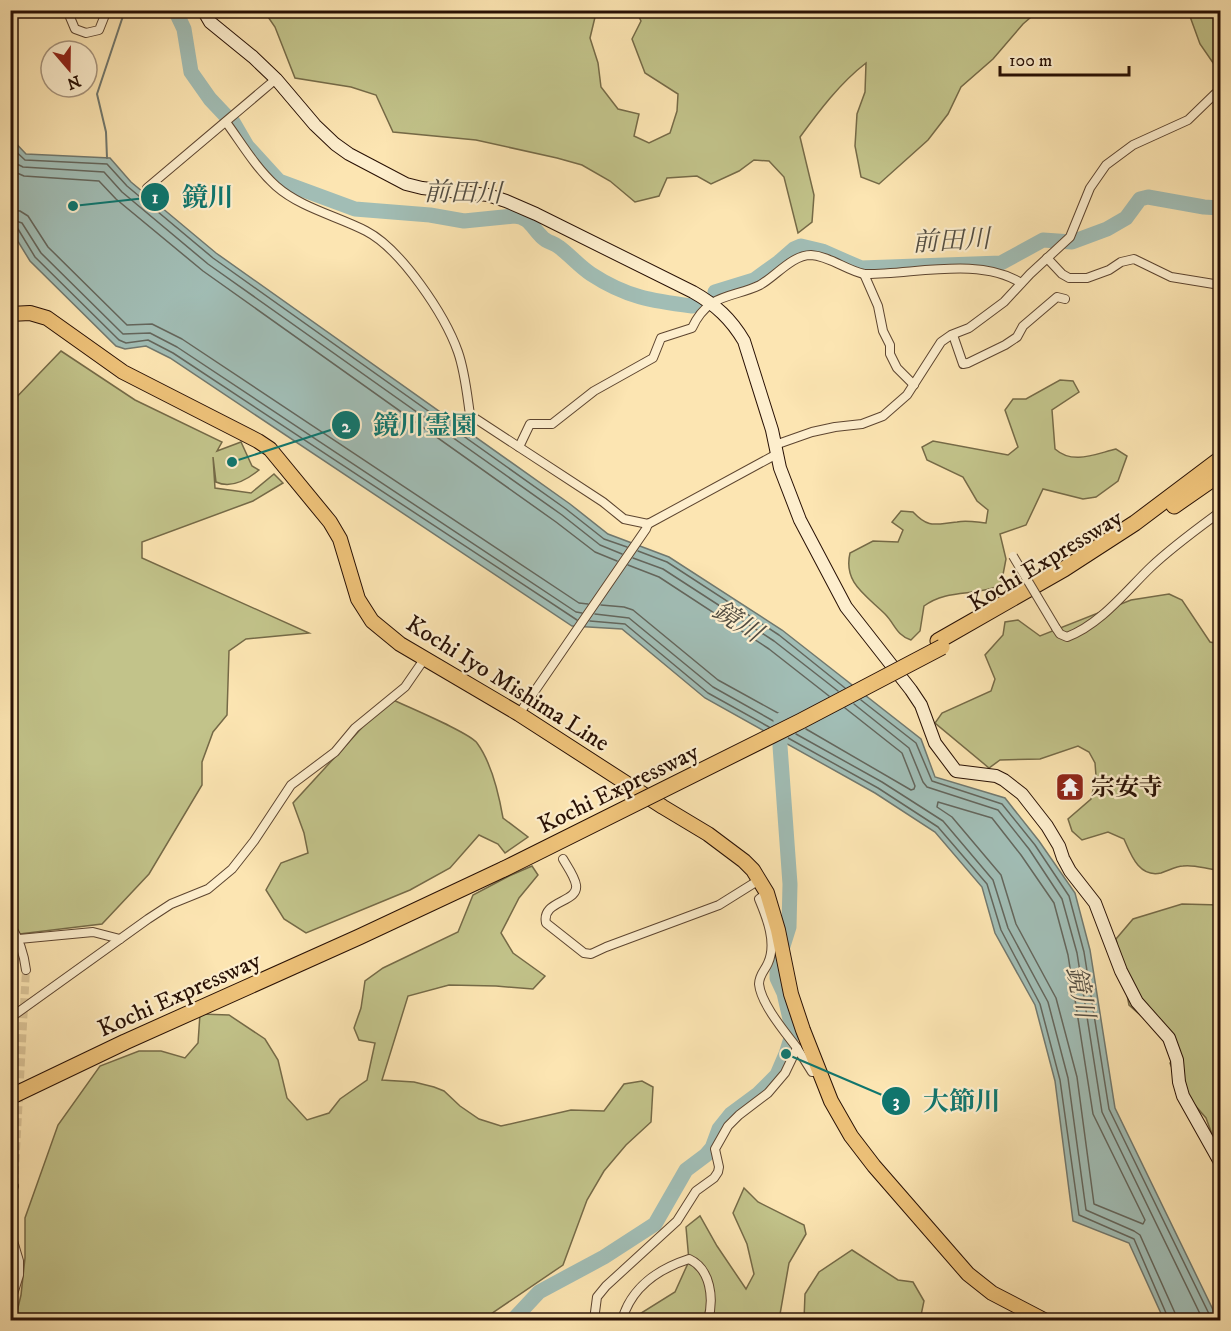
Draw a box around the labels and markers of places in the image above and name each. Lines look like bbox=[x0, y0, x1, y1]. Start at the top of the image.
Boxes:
callout: 鏡川 bbox=[140, 175, 246, 219]
callout: 鏡川霊園 bbox=[331, 403, 489, 447]
temple icon: 宗安寺 bbox=[1054, 771, 1086, 803]
place label: 宗安寺 bbox=[1091, 773, 1163, 803]
callout: 大節川 bbox=[881, 1079, 1013, 1123]

